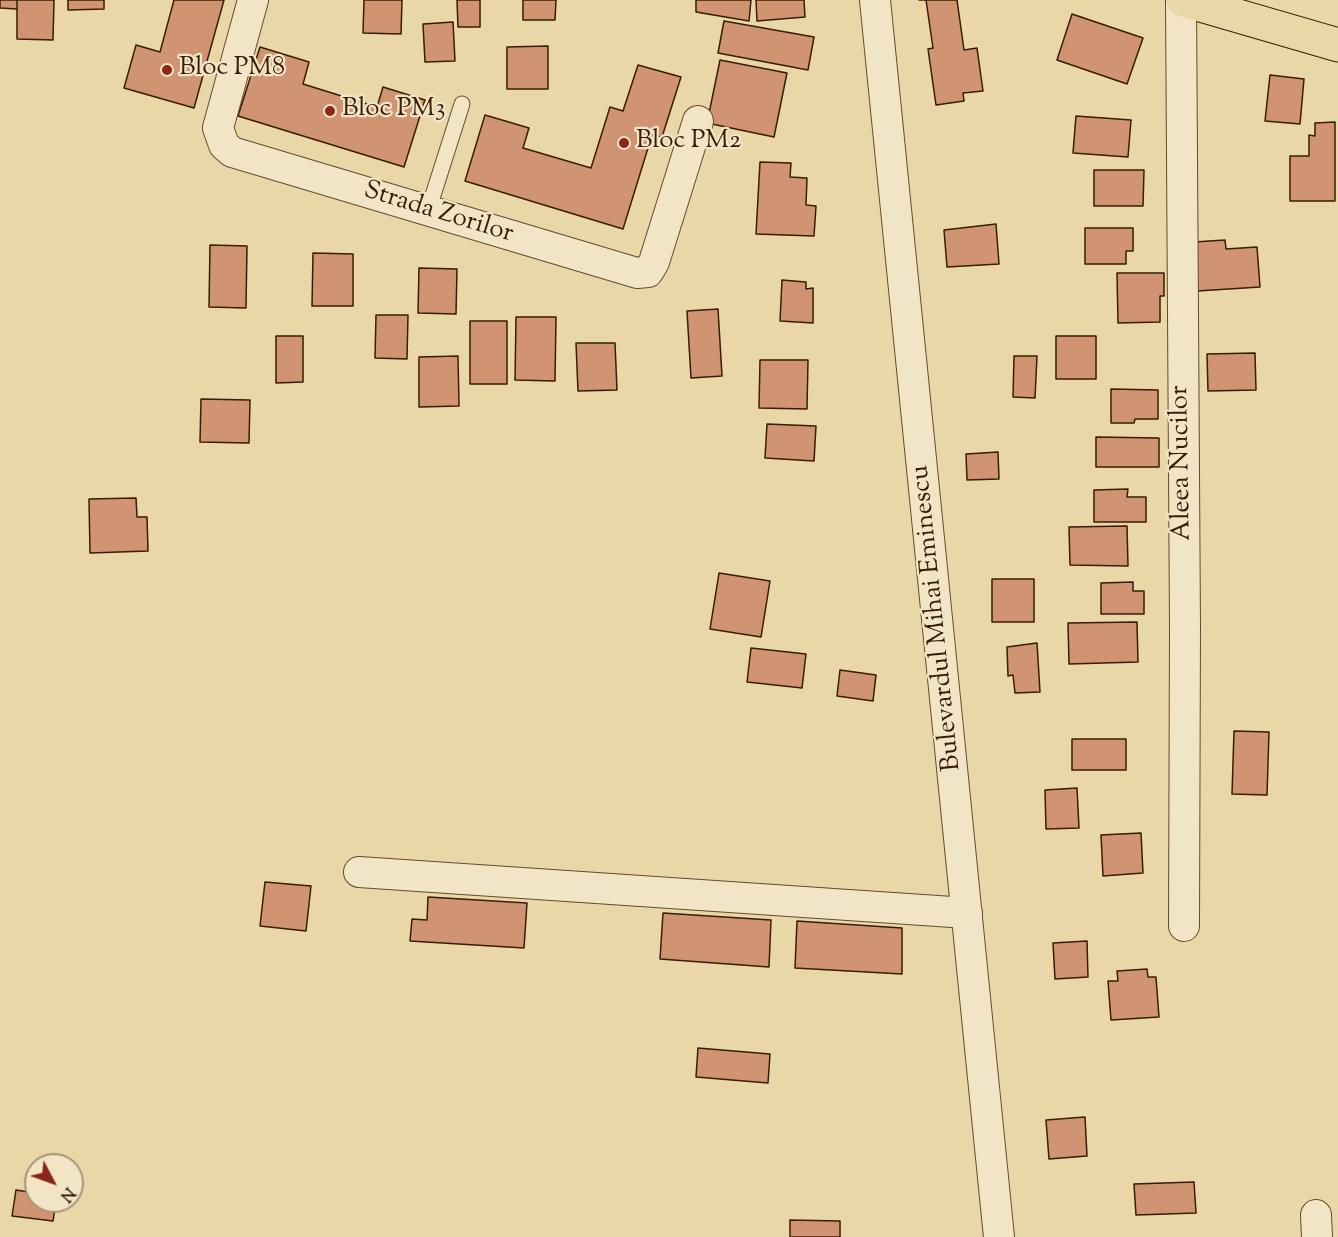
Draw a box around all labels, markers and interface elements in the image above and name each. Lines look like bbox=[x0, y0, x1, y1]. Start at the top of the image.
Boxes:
place label: Bloc PM8 bbox=[179, 54, 285, 86]
marker: Bloc PM8 bbox=[160, 63, 174, 77]
place label: Bloc PM3 bbox=[342, 95, 445, 127]
marker: Bloc PM3 bbox=[323, 104, 337, 118]
place label: Bloc PM2 bbox=[636, 127, 741, 159]
marker: Bloc PM2 bbox=[617, 136, 631, 150]
street label: Strada Zorilor bbox=[359, 176, 517, 252]
street label: Aleea Nucilor bbox=[1166, 385, 1200, 541]
street label: Bulevardul Mihai Eminescu bbox=[906, 463, 970, 773]
north arrow bbox=[24, 1153, 84, 1213]
text: N bbox=[54, 1181, 79, 1206]

